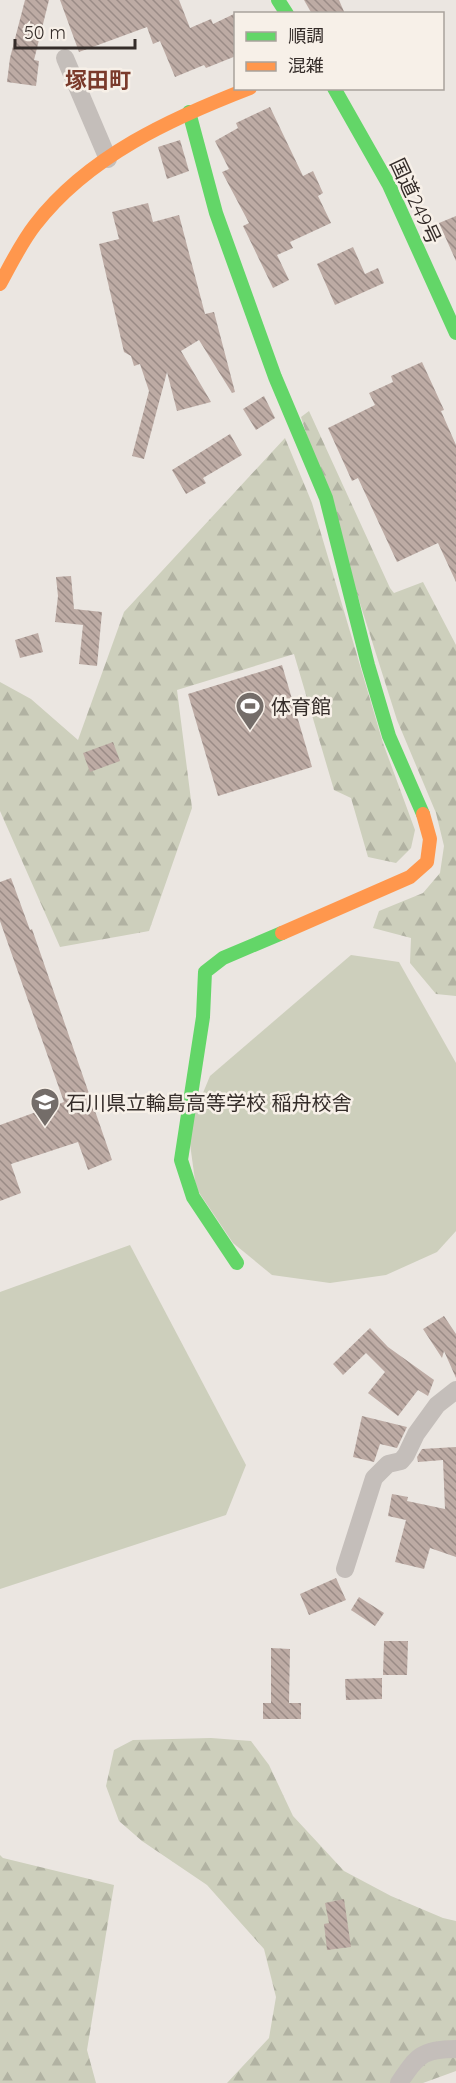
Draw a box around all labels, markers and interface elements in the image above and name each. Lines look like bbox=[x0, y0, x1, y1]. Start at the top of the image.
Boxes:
scale bar bbox=[15, 12, 135, 50]
legend bbox=[234, 12, 444, 90]
text: 50 m bbox=[24, 21, 66, 44]
text: 順調 bbox=[288, 24, 324, 47]
text: 混雑 bbox=[288, 54, 324, 77]
district label: 塚田町 bbox=[65, 66, 131, 94]
street label: 国道249号 bbox=[385, 154, 447, 248]
sports icon: 体育館 bbox=[234, 690, 266, 732]
place label: 体育館 bbox=[271, 694, 331, 719]
school or university icon: 石川県立輪島高等学校 稲舟校舎 bbox=[29, 1086, 61, 1128]
place label: 石川県立輪島高等学校 稲舟校舎 bbox=[66, 1090, 351, 1115]

